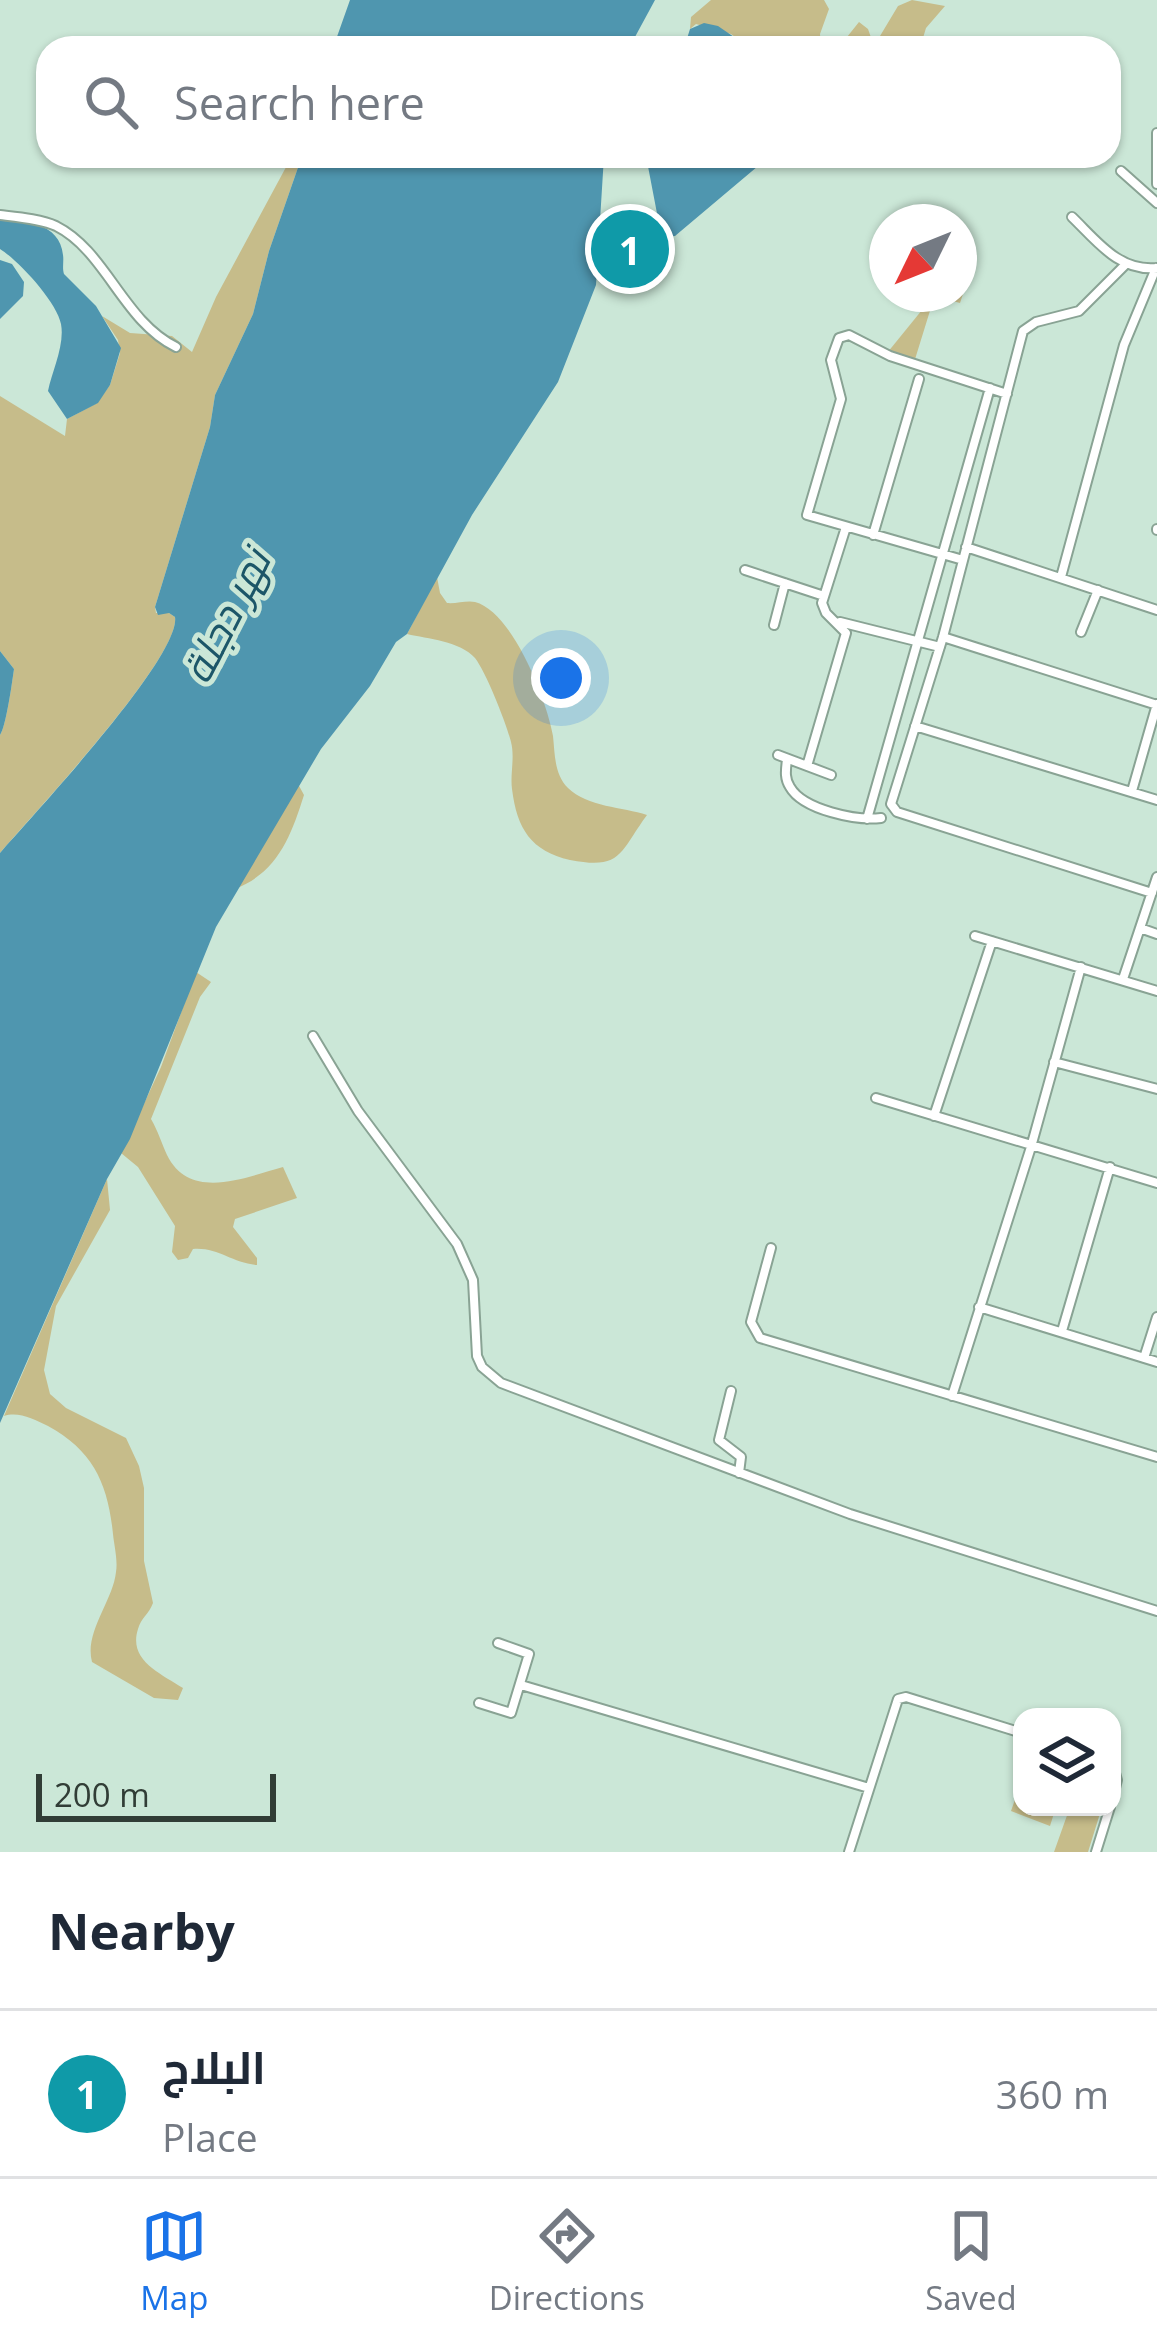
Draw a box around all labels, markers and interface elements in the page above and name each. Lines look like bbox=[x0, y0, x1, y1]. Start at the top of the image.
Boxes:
search box bbox=[36, 36, 1121, 168]
icon: search bbox=[78, 69, 144, 135]
text: Search here bbox=[174, 72, 425, 133]
pin: 1 bbox=[591, 204, 669, 294]
north arrow bbox=[869, 204, 977, 312]
water label: نهر دجلة bbox=[167, 535, 284, 692]
your location bbox=[531, 648, 591, 708]
map controls bbox=[1013, 1708, 1121, 1816]
button: layers bbox=[1013, 1708, 1121, 1816]
scale bar bbox=[36, 1768, 276, 1821]
text: 200 m bbox=[54, 1772, 150, 1817]
text: Nearby bbox=[48, 1895, 235, 1965]
text: البلاج bbox=[162, 2036, 266, 2097]
text: 1 bbox=[76, 2067, 98, 2120]
text: 360 m bbox=[996, 2067, 1109, 2120]
text: Place bbox=[162, 2110, 258, 2163]
tab: Map bbox=[140, 2203, 208, 2320]
tab: Directions bbox=[489, 2203, 645, 2320]
tab: Saved bbox=[925, 2203, 1017, 2320]

